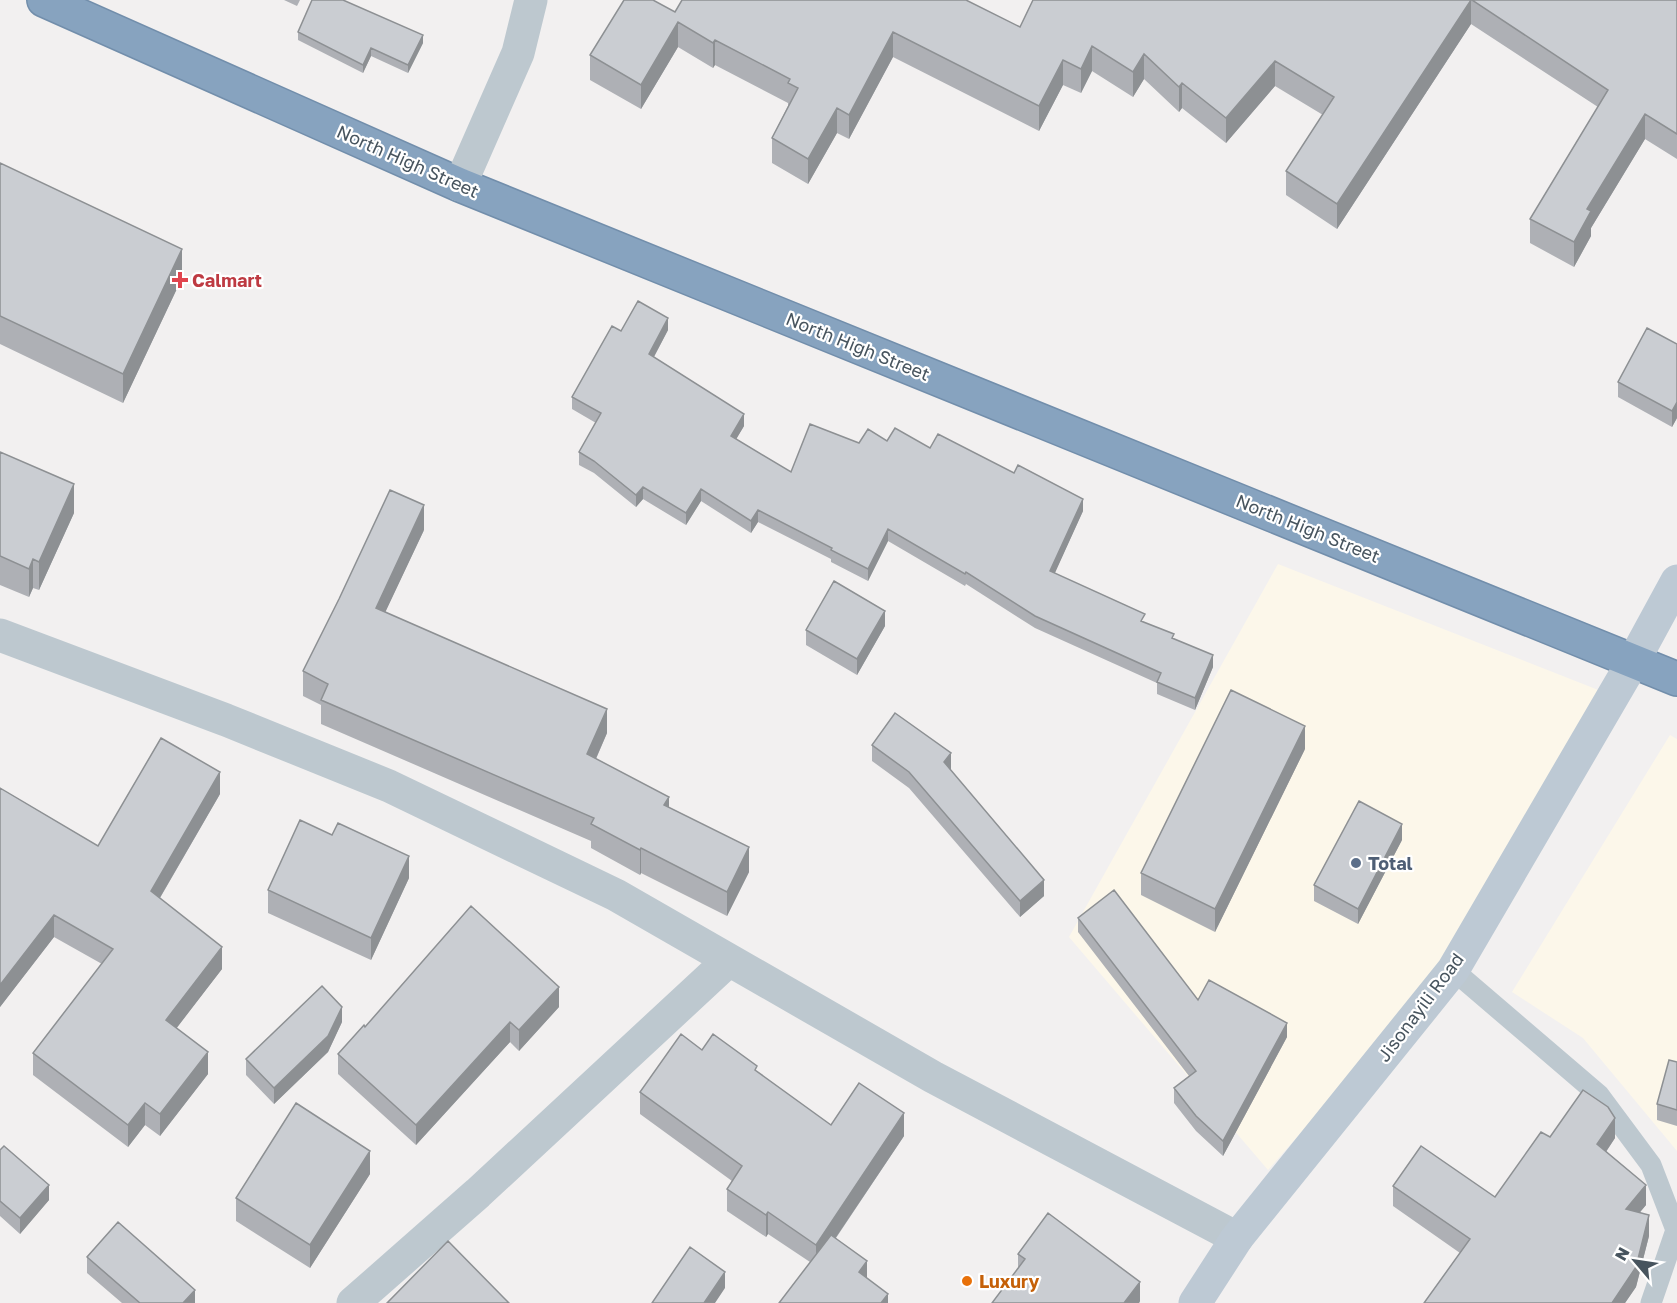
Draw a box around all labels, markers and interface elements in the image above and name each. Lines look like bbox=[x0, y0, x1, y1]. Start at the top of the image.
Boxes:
street label: North High Street bbox=[334, 120, 482, 202]
place label: Calmart bbox=[192, 269, 262, 291]
marker: Calmart bbox=[173, 273, 187, 287]
street label: North High Street bbox=[783, 307, 933, 385]
street label: North High Street bbox=[1233, 489, 1383, 567]
place label: Total bbox=[1368, 852, 1413, 874]
marker: Total bbox=[1349, 856, 1363, 870]
street label: Jisonayili Road bbox=[1372, 948, 1468, 1066]
north arrow bbox=[1605, 1231, 1665, 1291]
text: N bbox=[1610, 1244, 1634, 1264]
place label: Luxury bbox=[979, 1270, 1039, 1292]
marker: Luxury bbox=[960, 1274, 974, 1288]

